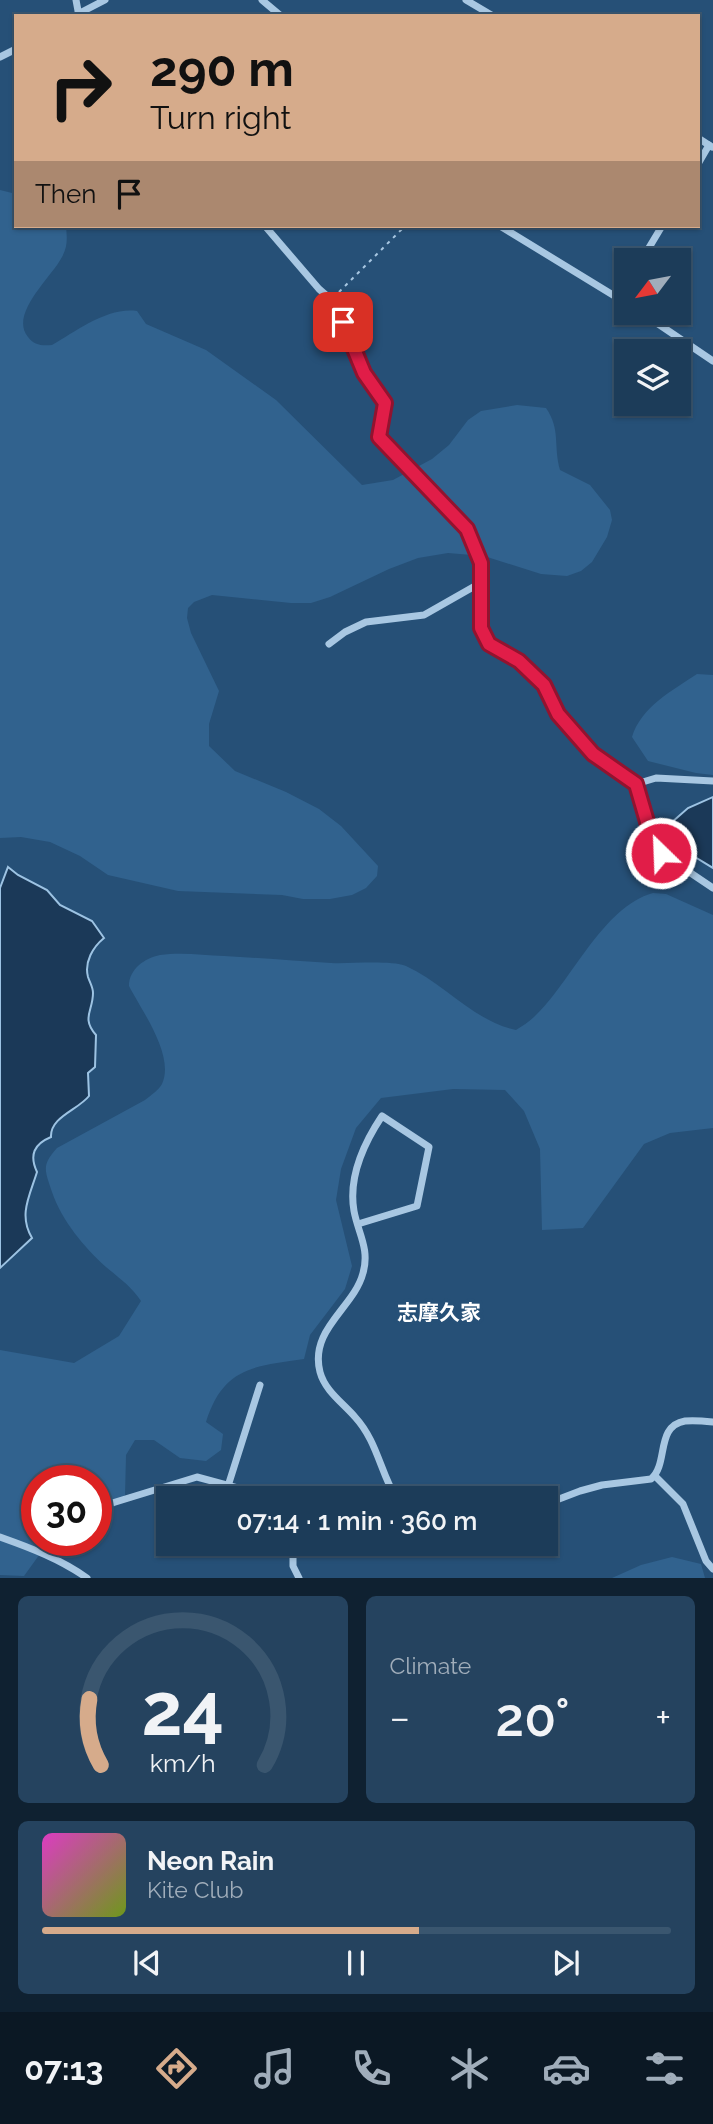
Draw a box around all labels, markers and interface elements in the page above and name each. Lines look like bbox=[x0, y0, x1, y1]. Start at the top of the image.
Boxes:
text: 290 m bbox=[150, 40, 294, 97]
icon: right bbox=[35, 42, 126, 133]
text: Turn right bbox=[150, 99, 291, 136]
icon: arrive bbox=[110, 175, 148, 213]
text: Then bbox=[35, 179, 96, 209]
north arrow bbox=[614, 248, 691, 326]
map controls bbox=[614, 248, 691, 416]
pin bbox=[313, 292, 373, 352]
icon: arrive bbox=[324, 303, 362, 341]
button: layers bbox=[614, 339, 691, 416]
position arrow bbox=[624, 816, 698, 890]
district label: 志摩久家 bbox=[397, 1300, 481, 1325]
speed limit sign: 30 bbox=[21, 1465, 112, 1556]
text: 07:14 · 1 min · 360 m bbox=[237, 1506, 477, 1536]
text: Climate bbox=[390, 1652, 471, 1679]
text: 24 bbox=[141, 1668, 224, 1753]
text: 20° bbox=[496, 1687, 570, 1748]
text: − bbox=[390, 1695, 410, 1740]
text: + bbox=[655, 1695, 671, 1740]
text: km/h bbox=[150, 1748, 216, 1778]
text: Neon Rain bbox=[147, 1846, 274, 1876]
text: Kite Club bbox=[147, 1876, 244, 1903]
icon: previous bbox=[128, 1944, 166, 1982]
icon: pause bbox=[337, 1944, 375, 1982]
icon: next bbox=[547, 1944, 585, 1982]
icon: directions bbox=[152, 2044, 201, 2093]
icon: music bbox=[250, 2044, 299, 2093]
icon: phone bbox=[347, 2044, 396, 2093]
icon: climate bbox=[445, 2044, 494, 2093]
icon: car bbox=[542, 2044, 591, 2093]
icon: filters bbox=[640, 2044, 689, 2093]
text: 07:13 bbox=[24, 2050, 103, 2087]

